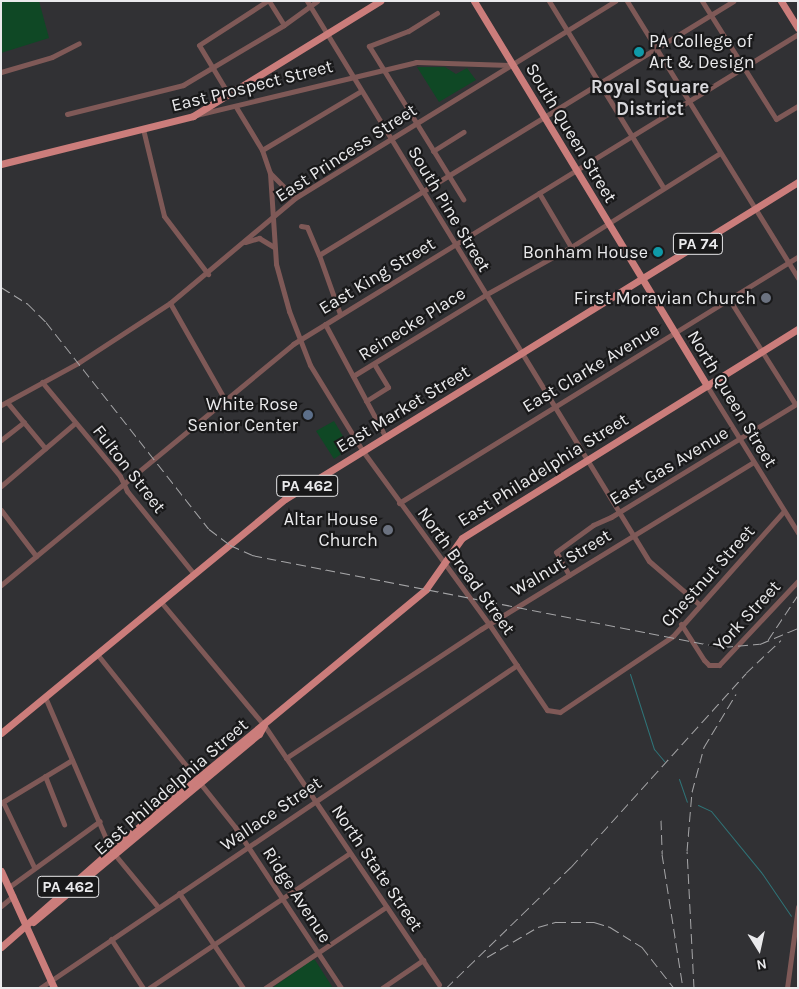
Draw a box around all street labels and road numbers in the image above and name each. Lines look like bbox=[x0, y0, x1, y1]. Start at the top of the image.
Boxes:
street label: East Prospect Street bbox=[169, 55, 335, 117]
street label: South Queen Street bbox=[521, 59, 621, 207]
street label: East Princess Street bbox=[271, 99, 421, 207]
street label: South Pine Street bbox=[403, 142, 495, 276]
road number: PA 74 bbox=[672, 230, 724, 258]
street label: East King Street bbox=[315, 233, 439, 319]
street label: Reinecke Place bbox=[354, 282, 470, 366]
street label: East Clarke Avenue bbox=[519, 319, 663, 417]
street label: North Queen Street bbox=[683, 326, 781, 472]
street label: East Market Street bbox=[332, 361, 474, 457]
street label: East Philadelphia Street bbox=[454, 409, 632, 531]
street label: Fulton Street bbox=[88, 421, 170, 517]
street label: East Gas Avenue bbox=[606, 422, 732, 510]
road number: PA 462 bbox=[276, 472, 338, 500]
street label: North Broad Street bbox=[412, 503, 520, 639]
street label: Chestnut Street bbox=[657, 521, 759, 631]
street label: Walnut Street bbox=[507, 525, 615, 601]
street label: York Street bbox=[709, 576, 785, 656]
street label: East Philadelphia Street bbox=[90, 714, 252, 860]
street label: Wallace Street bbox=[216, 772, 326, 856]
street label: North State Street bbox=[327, 801, 427, 935]
street label: Ridge Avenue bbox=[258, 843, 336, 947]
road number: PA 462 bbox=[37, 874, 99, 900]

